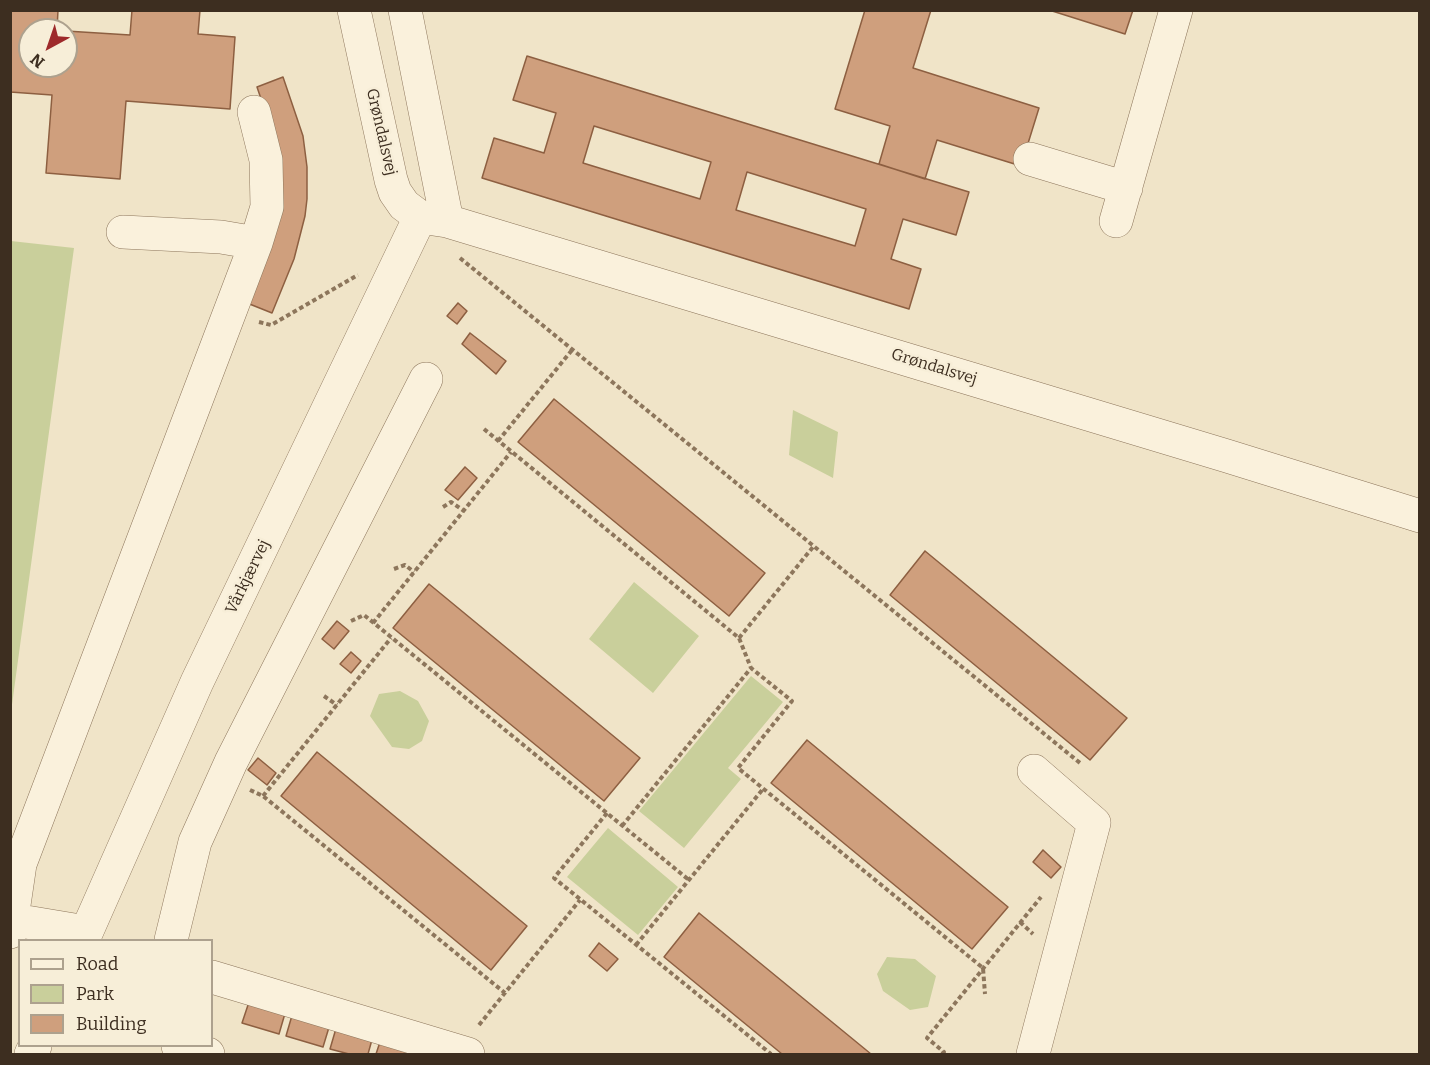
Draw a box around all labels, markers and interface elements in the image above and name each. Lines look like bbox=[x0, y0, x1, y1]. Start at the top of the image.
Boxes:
north arrow bbox=[18, 18, 78, 78]
text: N bbox=[27, 49, 48, 72]
street label: Grøndalsvej bbox=[362, 87, 400, 177]
street label: Grøndalsvej bbox=[889, 345, 979, 389]
street label: Vårkjærvej bbox=[222, 537, 274, 617]
legend bbox=[18, 939, 213, 1047]
text: Road bbox=[76, 953, 118, 975]
text: Park bbox=[76, 983, 114, 1005]
text: Building bbox=[76, 1013, 147, 1035]

